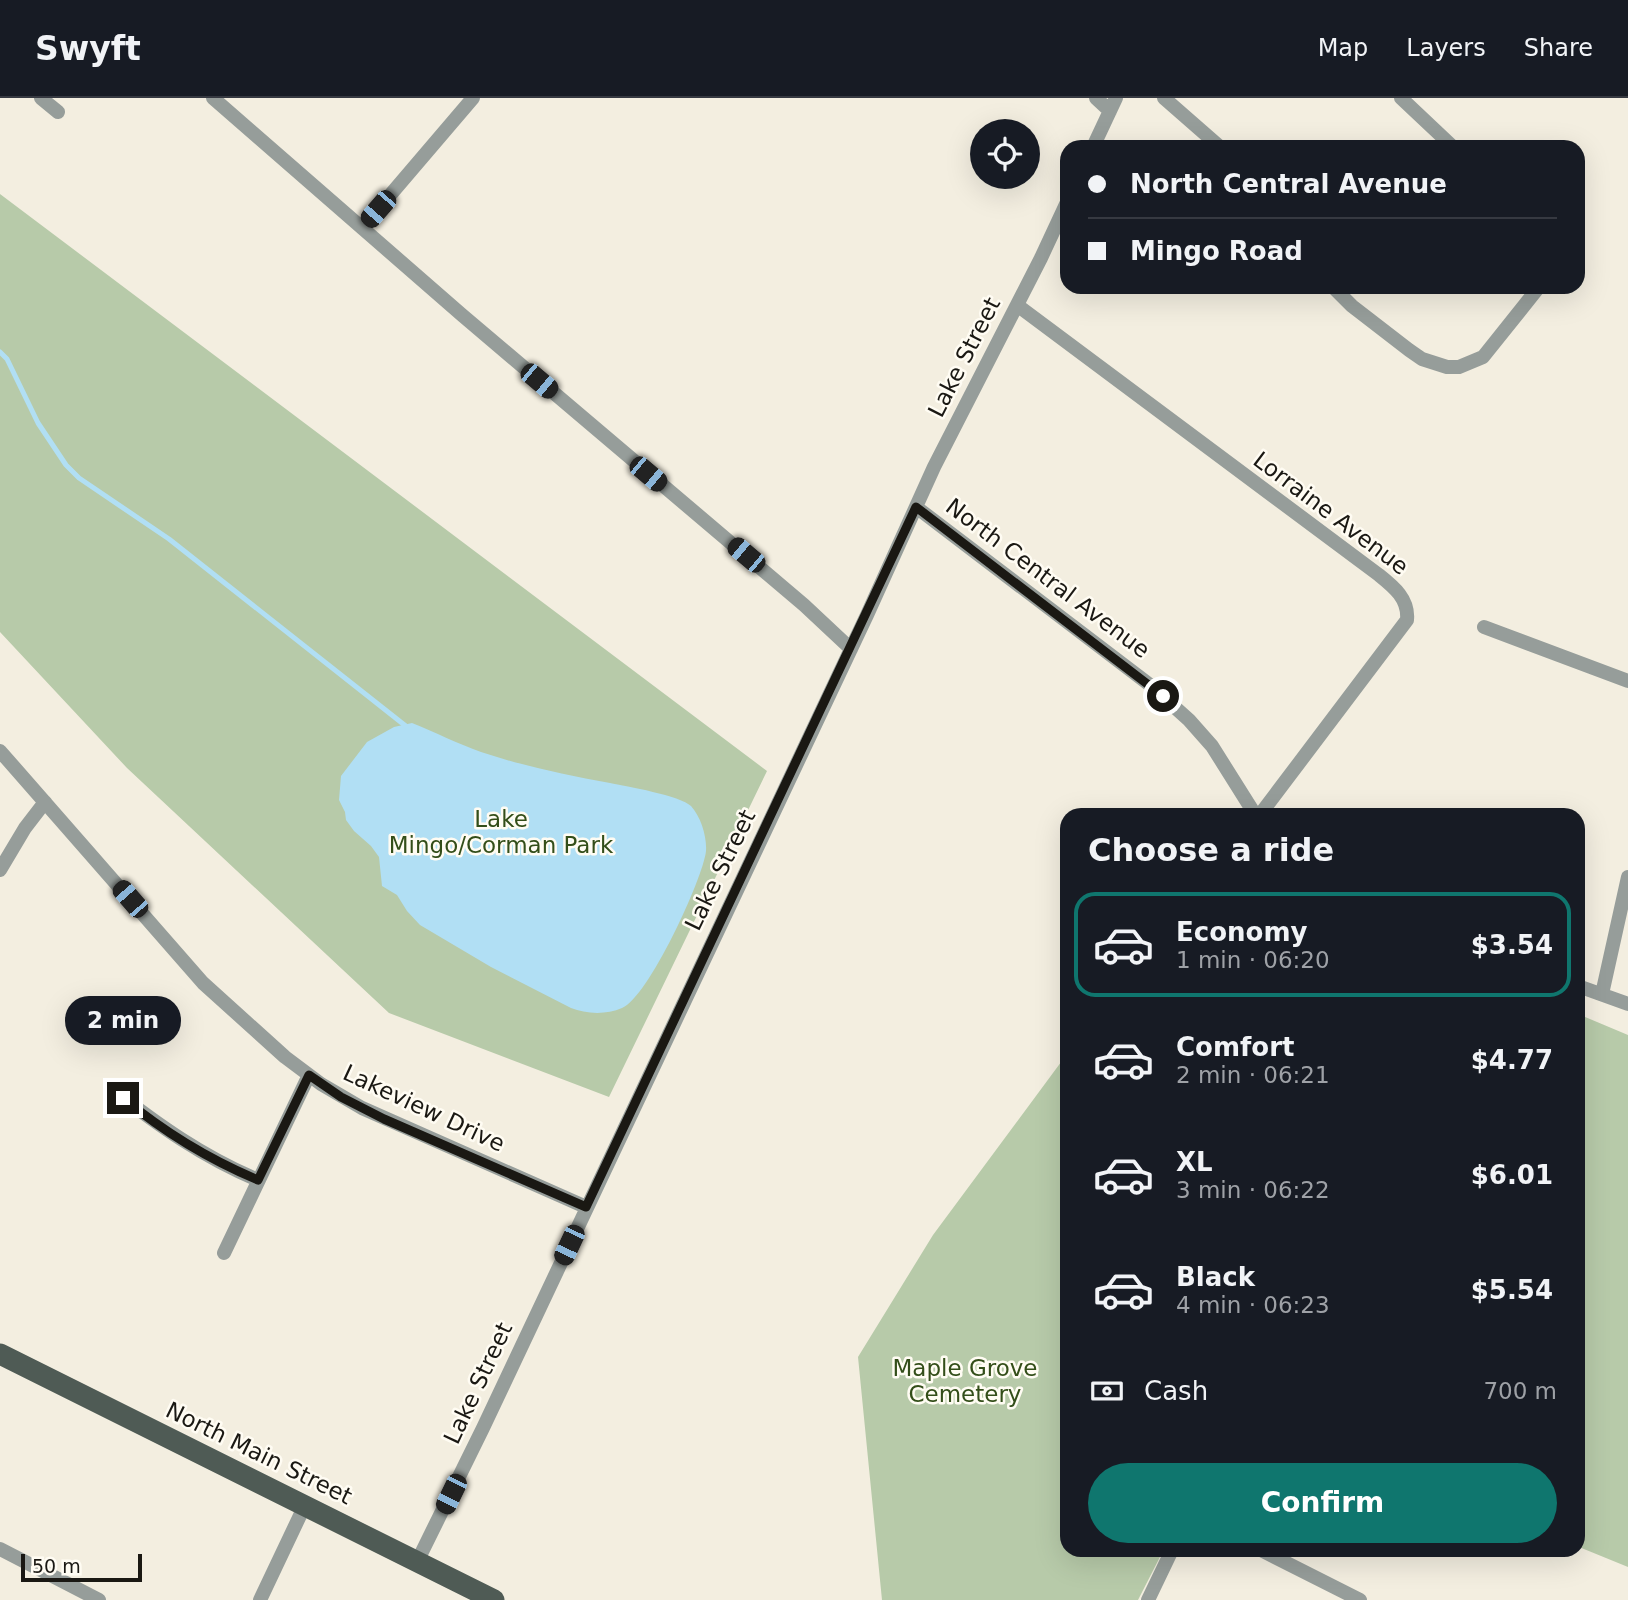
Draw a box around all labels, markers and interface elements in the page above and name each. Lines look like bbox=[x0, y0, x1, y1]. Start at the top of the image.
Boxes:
text: Swyft bbox=[35, 29, 141, 68]
text: Map bbox=[1318, 34, 1368, 62]
text: Layers bbox=[1406, 34, 1486, 62]
text: Share bbox=[1524, 34, 1593, 62]
map controls bbox=[970, 119, 1040, 189]
button: locate bbox=[970, 119, 1040, 189]
text: North Central Avenue bbox=[1130, 169, 1447, 199]
car bbox=[357, 186, 400, 232]
text: Mingo Road bbox=[1130, 236, 1303, 266]
street label: Lake Street bbox=[923, 293, 1005, 421]
car bbox=[517, 359, 562, 403]
street label: Lorraine Avenue bbox=[1249, 446, 1413, 580]
car bbox=[626, 452, 671, 496]
street label: North Central Avenue bbox=[941, 493, 1155, 663]
car bbox=[724, 533, 769, 577]
route start bbox=[1147, 680, 1179, 712]
park label: Lake Mingo/Corman Park bbox=[389, 806, 614, 858]
street label: Lake Street bbox=[680, 806, 760, 934]
text: Choose a ride bbox=[1088, 831, 1334, 869]
car bbox=[109, 876, 152, 922]
icon: car bbox=[1092, 913, 1155, 976]
text: Economy bbox=[1176, 917, 1307, 947]
text: $3.54 bbox=[1471, 930, 1553, 960]
text: 1 min · 06:20 bbox=[1176, 947, 1330, 973]
callout: 2 min bbox=[65, 996, 181, 1046]
text: 2 min bbox=[87, 1007, 159, 1033]
icon: car bbox=[1092, 1028, 1155, 1091]
text: Comfort bbox=[1176, 1032, 1294, 1062]
text: $4.77 bbox=[1471, 1045, 1553, 1075]
street label: Lakeview Drive bbox=[339, 1059, 509, 1157]
text: 2 min · 06:21 bbox=[1176, 1062, 1330, 1088]
route end bbox=[107, 1082, 139, 1114]
icon: car bbox=[1092, 1143, 1155, 1206]
text: XL bbox=[1176, 1147, 1213, 1177]
text: $6.01 bbox=[1471, 1160, 1553, 1190]
text: 3 min · 06:22 bbox=[1176, 1177, 1330, 1203]
car bbox=[551, 1222, 588, 1268]
icon: car bbox=[1092, 1258, 1155, 1321]
text: Black bbox=[1176, 1262, 1255, 1292]
text: $5.54 bbox=[1471, 1275, 1553, 1305]
text: 4 min · 06:23 bbox=[1176, 1292, 1330, 1318]
street label: Lake Street bbox=[439, 1318, 517, 1448]
park label: Maple Grove Cemetery bbox=[893, 1355, 1038, 1407]
icon: cash bbox=[1088, 1372, 1126, 1410]
text: Cash bbox=[1144, 1376, 1208, 1406]
text: 700 m bbox=[1483, 1378, 1557, 1404]
street label: North Main Street bbox=[162, 1397, 356, 1509]
button: Confirm bbox=[1088, 1463, 1557, 1543]
car bbox=[433, 1471, 470, 1517]
scale bar bbox=[21, 1551, 142, 1583]
text: 50 m bbox=[32, 1555, 81, 1577]

